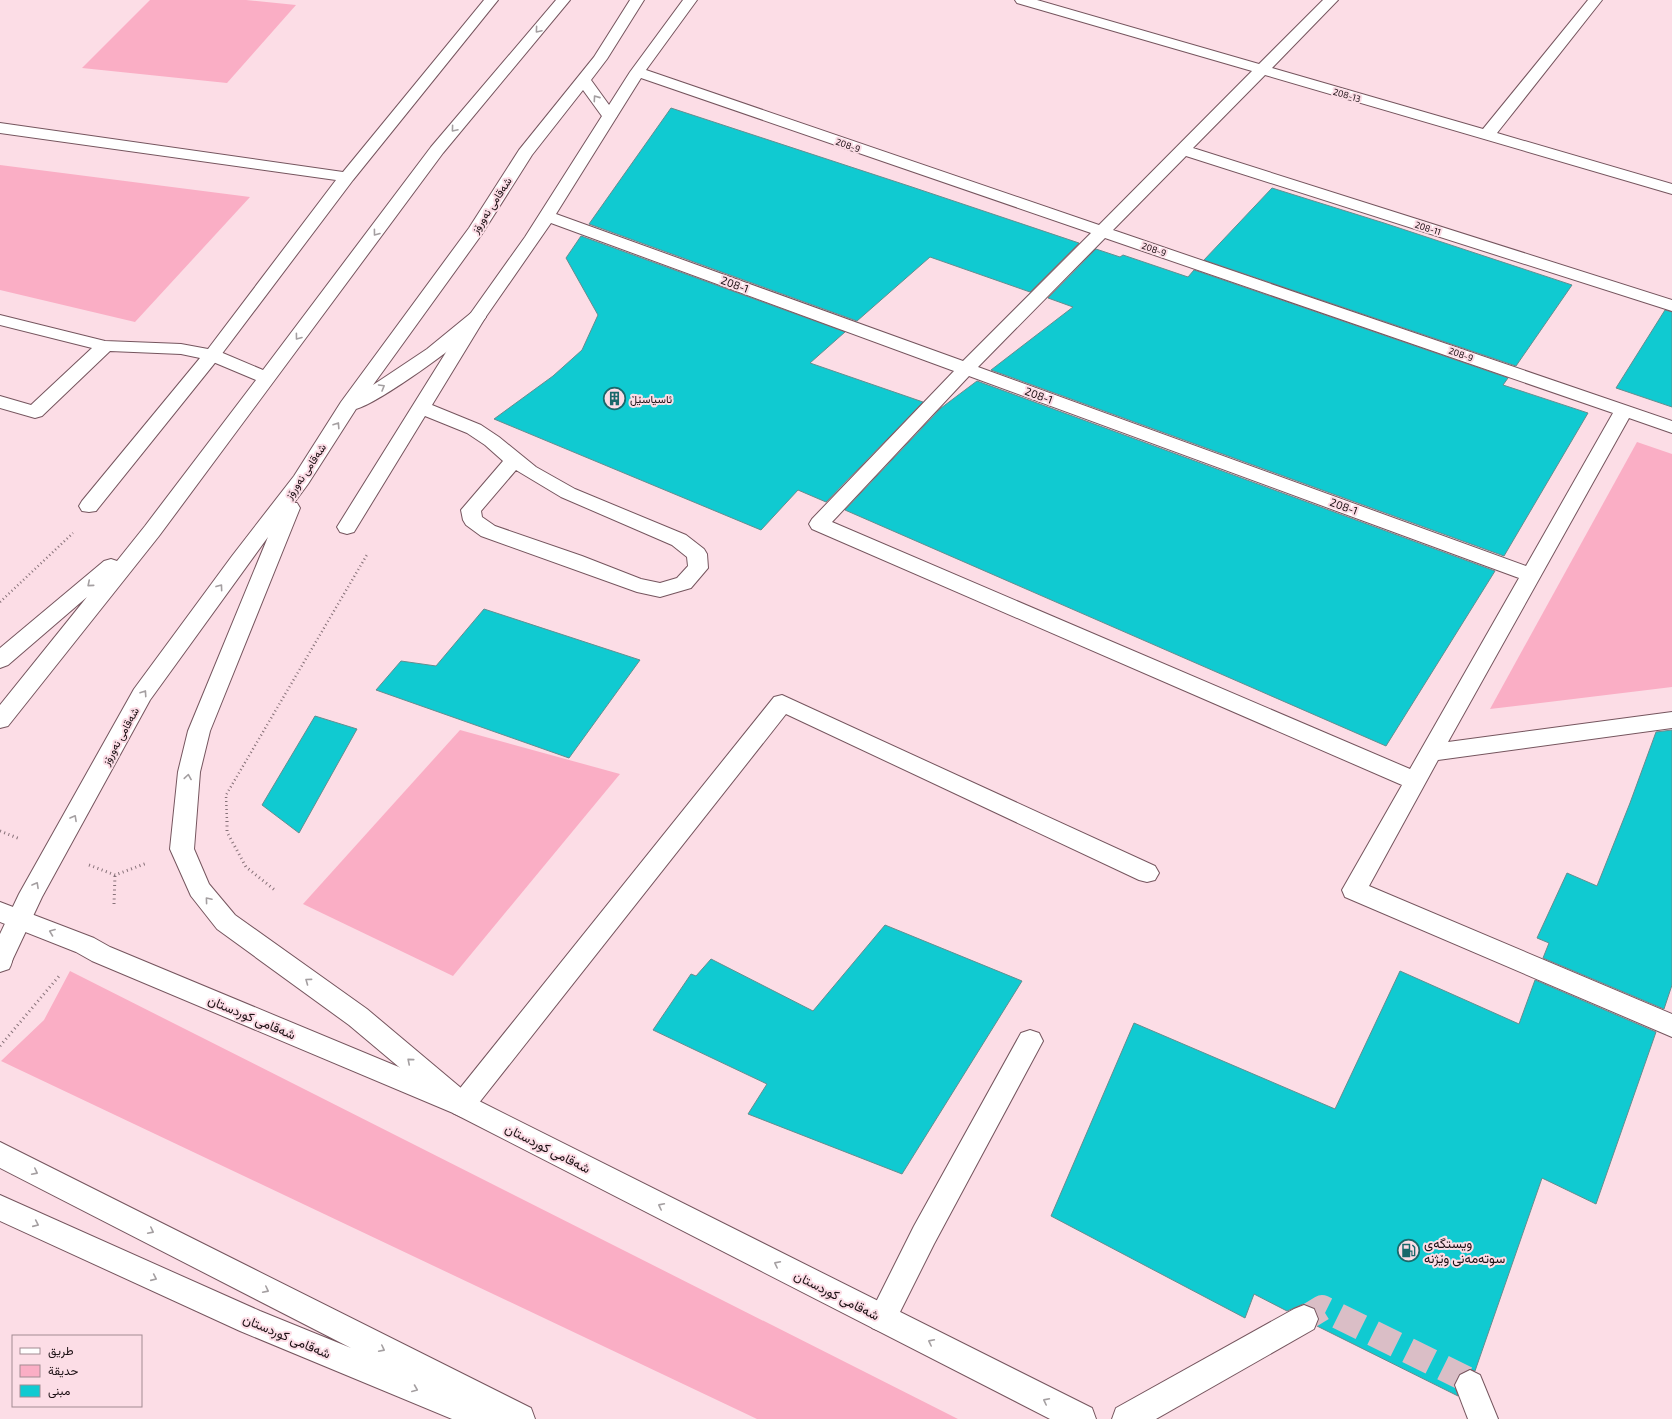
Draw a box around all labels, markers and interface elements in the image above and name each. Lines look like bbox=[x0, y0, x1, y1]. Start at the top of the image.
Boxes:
one-way arrow bbox=[536, 25, 543, 32]
street label: 208-13 bbox=[1332, 86, 1362, 104]
one-way arrow bbox=[593, 95, 601, 102]
one-way arrow bbox=[452, 125, 459, 132]
street label: 208-9 bbox=[834, 136, 862, 154]
street label: شەقامی نەورۆز bbox=[468, 174, 515, 237]
street label: 208-11 bbox=[1414, 219, 1442, 237]
one-way arrow bbox=[374, 228, 381, 235]
street label: 208-9 bbox=[1140, 240, 1168, 258]
street label: 208-1 bbox=[719, 273, 751, 295]
one-way arrow bbox=[295, 333, 303, 340]
street label: 208-9 bbox=[1447, 345, 1475, 363]
street label: 208-1 bbox=[1023, 384, 1055, 406]
one-way arrow bbox=[378, 385, 385, 392]
building icon: ئاسیاسێڵ bbox=[602, 385, 628, 411]
place label: ئاسیاسێڵ bbox=[630, 392, 672, 406]
one-way arrow bbox=[332, 422, 339, 429]
street label: شەقامی نەورۆز bbox=[281, 441, 329, 503]
street label: 208-1 bbox=[1328, 495, 1360, 517]
one-way arrow bbox=[88, 579, 95, 586]
one-way arrow bbox=[216, 585, 223, 592]
one-way arrow bbox=[140, 690, 147, 697]
street label: شەقامی نەورۆز bbox=[98, 705, 142, 769]
one-way arrow bbox=[183, 774, 192, 780]
one-way arrow bbox=[69, 815, 76, 822]
one-way arrow bbox=[31, 882, 38, 889]
one-way arrow bbox=[205, 897, 212, 905]
one-way arrow bbox=[48, 929, 55, 937]
one-way arrow bbox=[306, 979, 313, 986]
street label: شەقامی کوردستان bbox=[205, 991, 298, 1044]
one-way arrow bbox=[408, 1059, 415, 1066]
street label: شەقامی کوردستان bbox=[502, 1120, 593, 1177]
one-way arrow bbox=[31, 1167, 38, 1174]
one-way arrow bbox=[658, 1203, 665, 1210]
one-way arrow bbox=[32, 1220, 39, 1228]
one-way arrow bbox=[146, 1226, 154, 1233]
place label: ویستگەی سوتەمەنی وێژنە bbox=[1424, 1235, 1505, 1267]
fuel station icon: ویستگەی سوتەمەنی وێژنە bbox=[1395, 1237, 1421, 1263]
one-way arrow bbox=[774, 1261, 781, 1269]
street label: شەقامی کوردستان bbox=[791, 1267, 882, 1324]
one-way arrow bbox=[150, 1273, 158, 1281]
one-way arrow bbox=[262, 1285, 270, 1293]
street label: شەقامی کوردستان bbox=[240, 1310, 333, 1363]
legend bbox=[12, 1335, 142, 1407]
one-way arrow bbox=[927, 1339, 935, 1347]
text: طريق bbox=[48, 1343, 74, 1359]
one-way arrow bbox=[378, 1344, 385, 1352]
text: حديقة bbox=[48, 1363, 78, 1378]
text: مبنى bbox=[48, 1383, 70, 1399]
one-way arrow bbox=[411, 1384, 419, 1392]
one-way arrow bbox=[1043, 1398, 1051, 1406]

